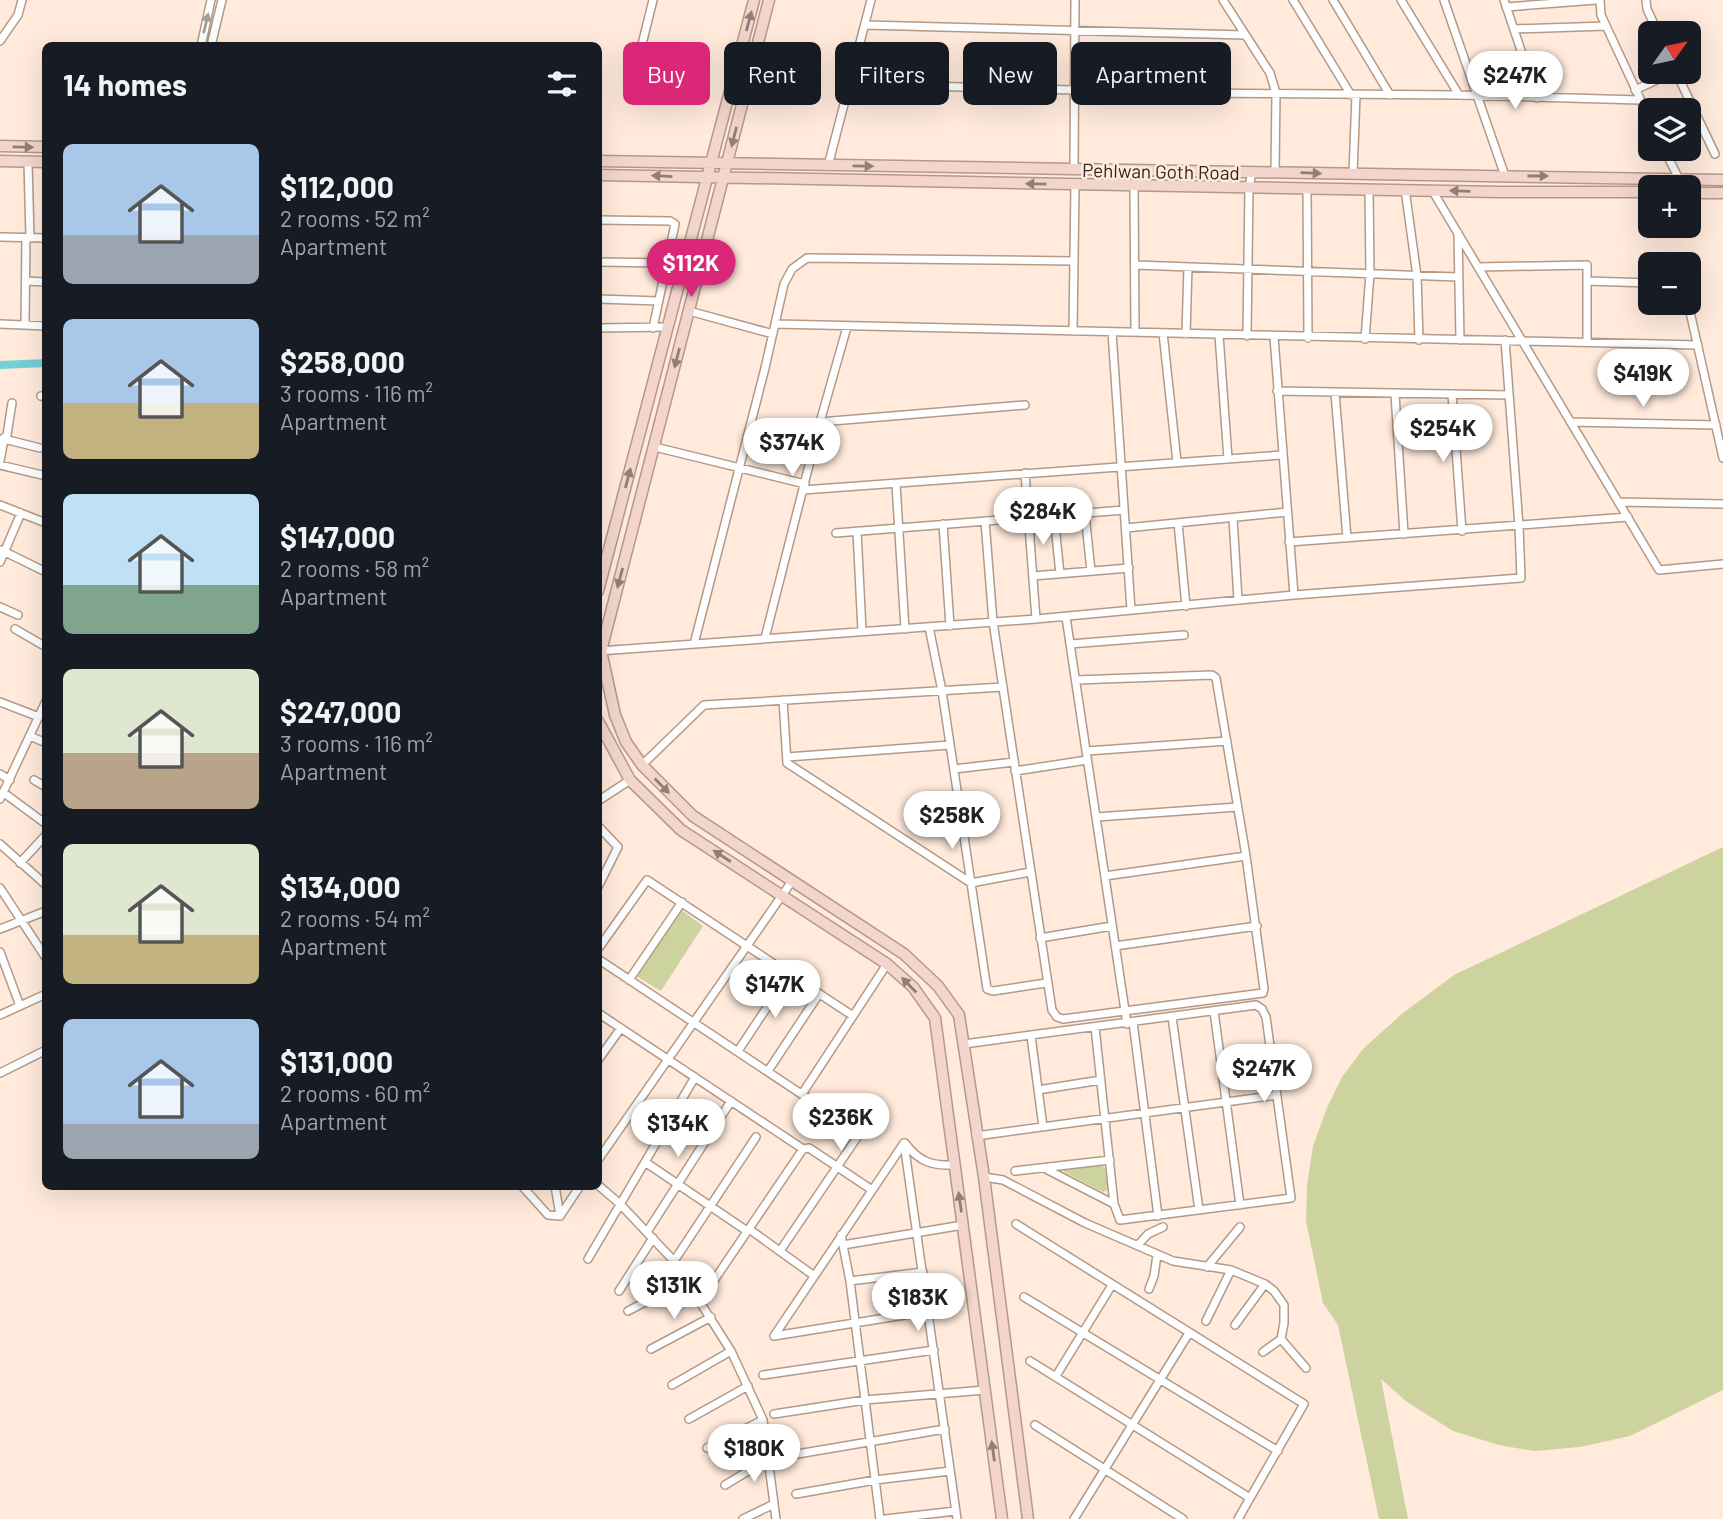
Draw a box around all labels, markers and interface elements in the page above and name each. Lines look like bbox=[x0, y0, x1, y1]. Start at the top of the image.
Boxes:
one-way arrow bbox=[744, 10, 755, 32]
one-way arrow bbox=[201, 12, 212, 34]
north arrow bbox=[1638, 21, 1701, 84]
map controls bbox=[1638, 21, 1701, 315]
chip: Buy bbox=[623, 42, 710, 105]
chip: Rent bbox=[724, 42, 821, 105]
chip: Filters bbox=[835, 42, 949, 105]
chip: New bbox=[963, 42, 1057, 105]
chip: Apartment bbox=[1071, 42, 1231, 105]
pin: $247K bbox=[1466, 52, 1564, 111]
text: $247K bbox=[1483, 60, 1547, 88]
icon: filters bbox=[543, 65, 581, 103]
text: 14 homes bbox=[63, 66, 187, 102]
button: layers bbox=[1638, 98, 1701, 161]
one-way arrow bbox=[728, 126, 739, 148]
one-way arrow bbox=[12, 141, 34, 152]
street label: Pehlwan Goth Road bbox=[1082, 158, 1240, 184]
one-way arrow bbox=[852, 160, 874, 172]
one-way arrow bbox=[1300, 167, 1322, 178]
text: $112,000 bbox=[280, 168, 394, 204]
one-way arrow bbox=[651, 170, 673, 181]
one-way arrow bbox=[1527, 171, 1549, 182]
icon: home bbox=[119, 172, 203, 256]
button: + bbox=[1638, 175, 1701, 238]
one-way arrow bbox=[1025, 178, 1047, 190]
one-way arrow bbox=[1448, 185, 1470, 197]
text: 2 rooms · 52 m² bbox=[280, 204, 430, 232]
text: Apartment bbox=[280, 232, 387, 260]
pin: $112K bbox=[642, 240, 740, 299]
text: $112K bbox=[663, 248, 719, 276]
button: − bbox=[1638, 252, 1701, 315]
text: $258,000 bbox=[280, 343, 405, 379]
icon: home bbox=[119, 347, 203, 431]
one-way arrow bbox=[671, 347, 682, 369]
pin: $419K bbox=[1594, 350, 1692, 409]
text: $419K bbox=[1613, 358, 1673, 386]
text: 3 rooms · 116 m² bbox=[280, 379, 433, 407]
pin: $254K bbox=[1394, 405, 1492, 464]
text: Apartment bbox=[280, 407, 387, 435]
text: $254K bbox=[1410, 413, 1476, 441]
pin: $374K bbox=[743, 419, 841, 478]
text: $374K bbox=[759, 427, 825, 455]
one-way arrow bbox=[623, 467, 634, 489]
pin: $284K bbox=[994, 488, 1092, 547]
text: $284K bbox=[1010, 496, 1076, 524]
text: $147,000 bbox=[280, 518, 395, 554]
icon: home bbox=[119, 522, 203, 606]
text: 2 rooms · 58 m² bbox=[280, 554, 429, 582]
one-way arrow bbox=[615, 568, 625, 589]
text: Apartment bbox=[280, 582, 387, 610]
text: $247,000 bbox=[280, 693, 401, 729]
icon: home bbox=[119, 697, 203, 781]
text: 3 rooms · 116 m² bbox=[280, 729, 433, 757]
text: Apartment bbox=[280, 757, 387, 785]
one-way arrow bbox=[654, 777, 671, 794]
pin: $258K bbox=[903, 792, 1001, 851]
text: $258K bbox=[919, 800, 985, 828]
one-way arrow bbox=[713, 850, 732, 863]
text: $134,000 bbox=[280, 868, 401, 904]
icon: home bbox=[119, 872, 203, 956]
text: 2 rooms · 54 m² bbox=[280, 904, 430, 932]
text: Apartment bbox=[280, 932, 387, 960]
pin: $147K bbox=[726, 960, 824, 1020]
text: $147K bbox=[745, 969, 805, 997]
one-way arrow bbox=[902, 977, 918, 994]
text: $131,000 bbox=[280, 1043, 393, 1079]
pin: $247K bbox=[1215, 1044, 1313, 1104]
icon: home bbox=[119, 1047, 203, 1131]
text: $247K bbox=[1232, 1053, 1296, 1081]
text: 2 rooms · 60 m² bbox=[280, 1079, 430, 1107]
pin: $236K bbox=[792, 1094, 890, 1153]
pin: $134K bbox=[629, 1100, 727, 1159]
text: $236K bbox=[809, 1102, 873, 1130]
text: Apartment bbox=[280, 1107, 387, 1135]
text: $134K bbox=[647, 1108, 709, 1136]
one-way arrow bbox=[954, 1190, 965, 1212]
pin: $131K bbox=[625, 1262, 723, 1321]
text: $131K bbox=[646, 1270, 702, 1298]
pin: $183K bbox=[869, 1274, 967, 1333]
text: $183K bbox=[888, 1282, 948, 1310]
pin: $180K bbox=[705, 1424, 803, 1484]
text: $180K bbox=[723, 1433, 785, 1461]
one-way arrow bbox=[988, 1440, 999, 1462]

